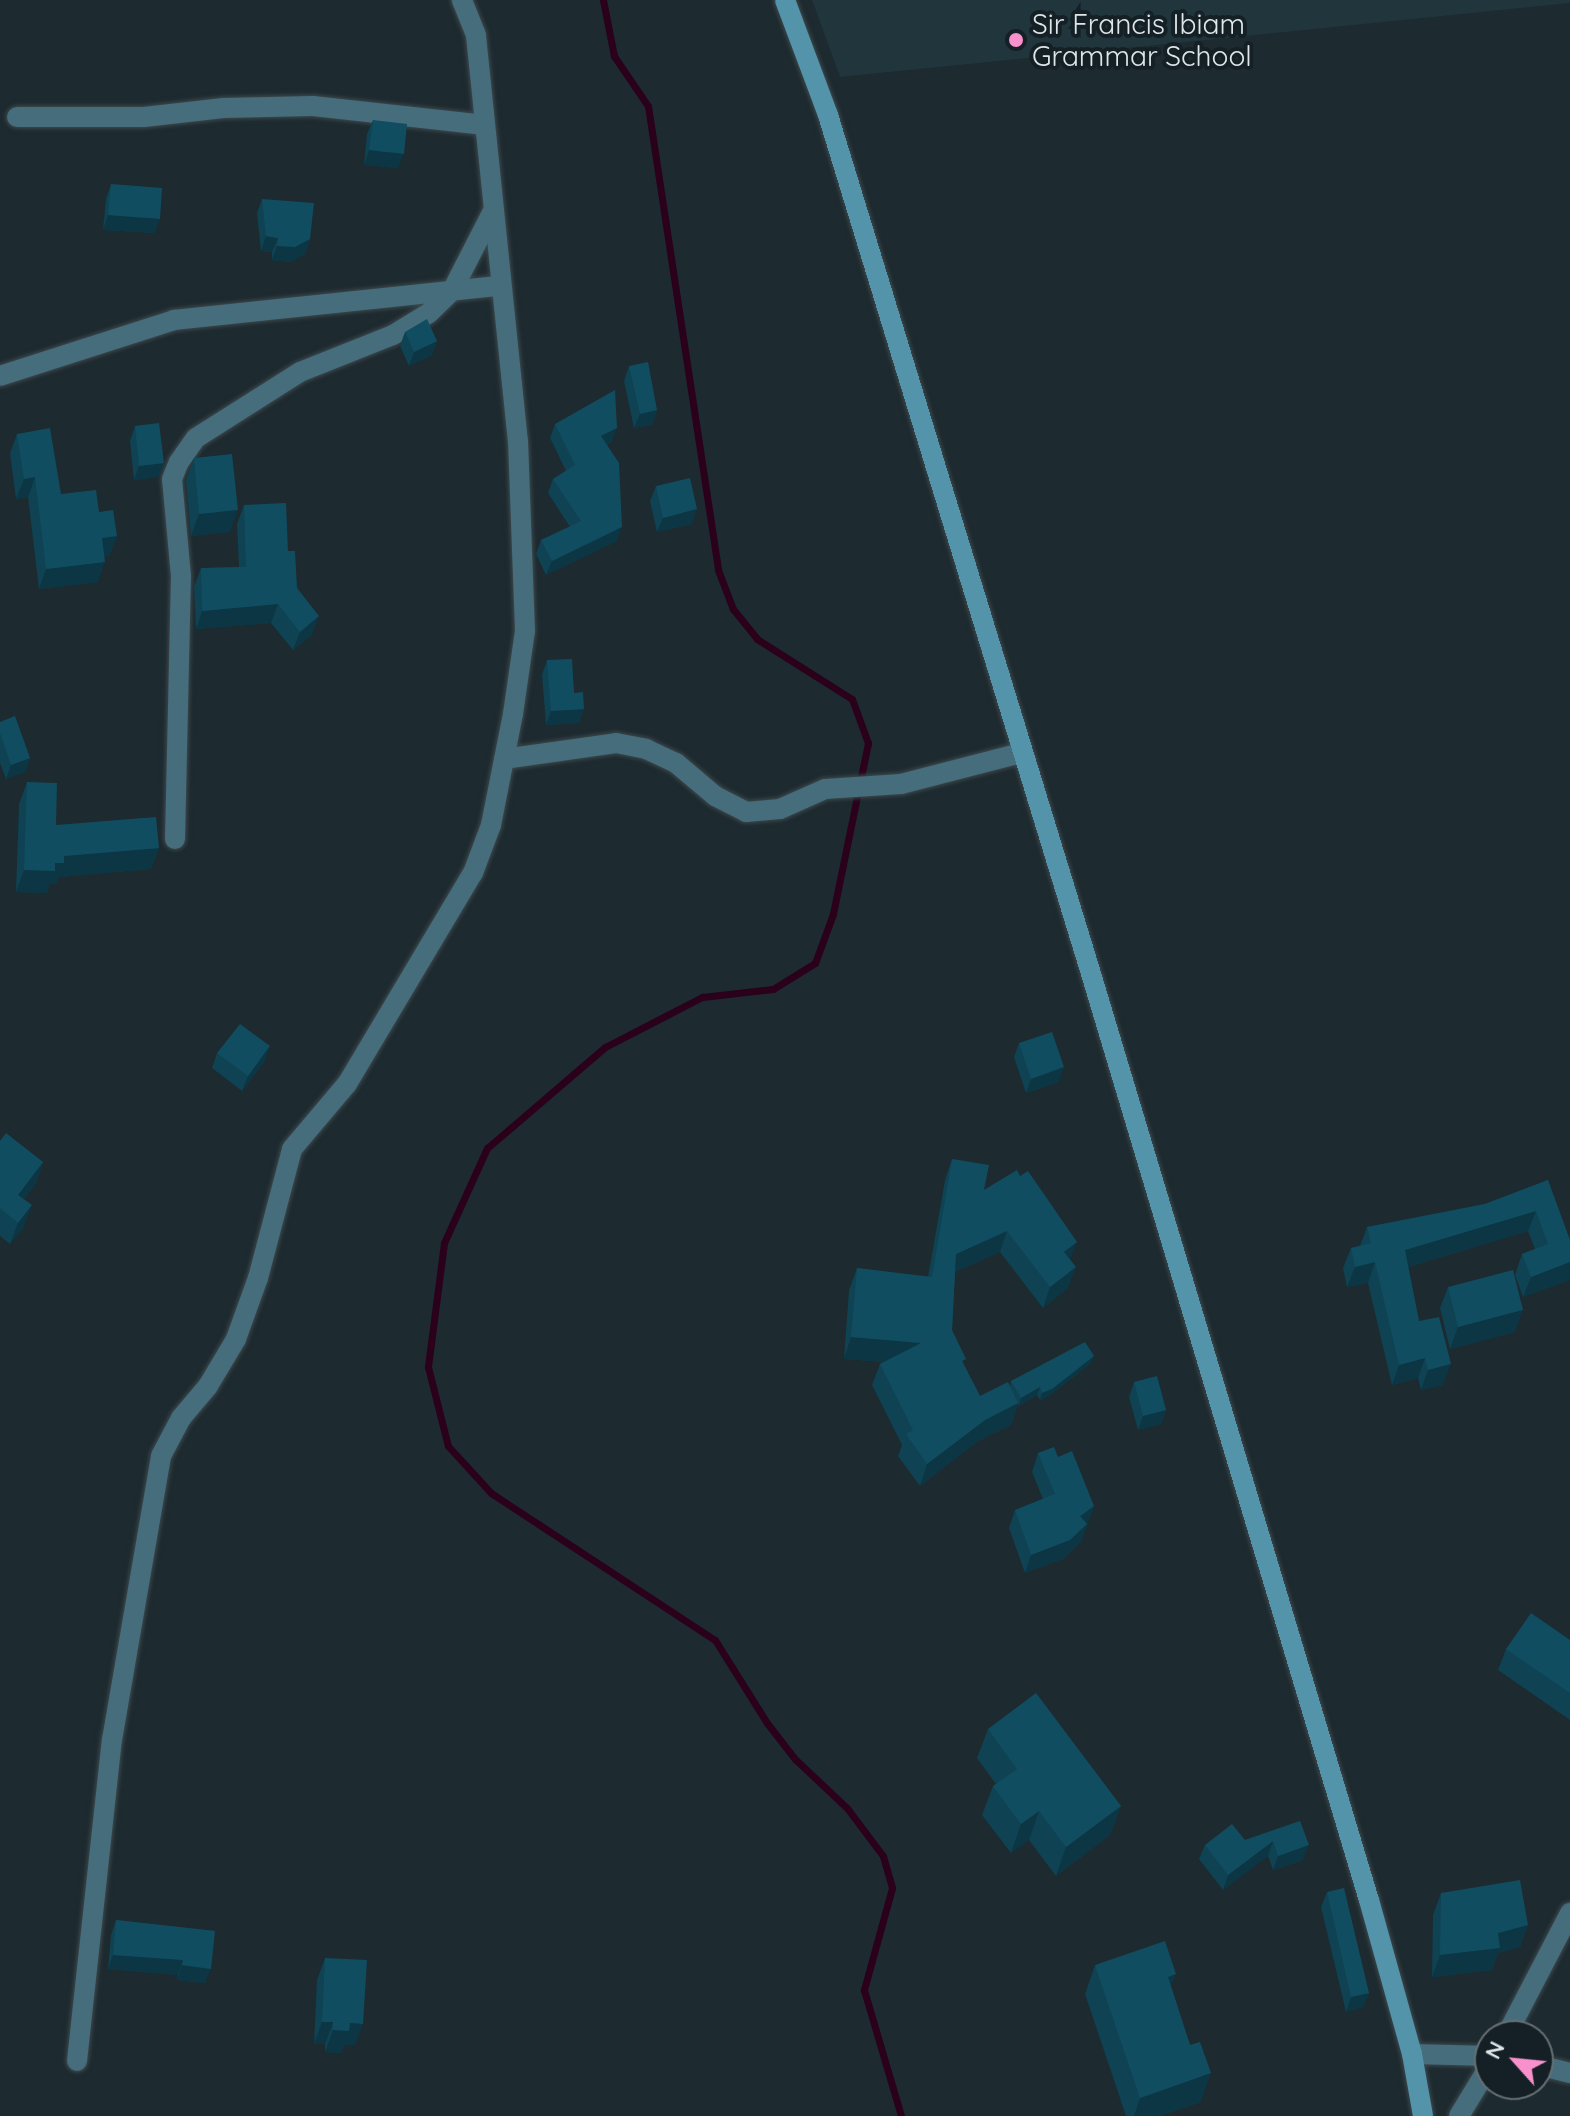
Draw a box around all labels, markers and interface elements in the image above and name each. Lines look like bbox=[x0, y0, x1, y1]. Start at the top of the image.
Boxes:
place label: Sir Francis Ibiam Grammar School bbox=[1032, 7, 1252, 73]
marker: Sir Francis Ibiam Grammar School bbox=[1007, 31, 1025, 49]
north arrow bbox=[1474, 2020, 1554, 2100]
text: N bbox=[1478, 2036, 1511, 2064]

